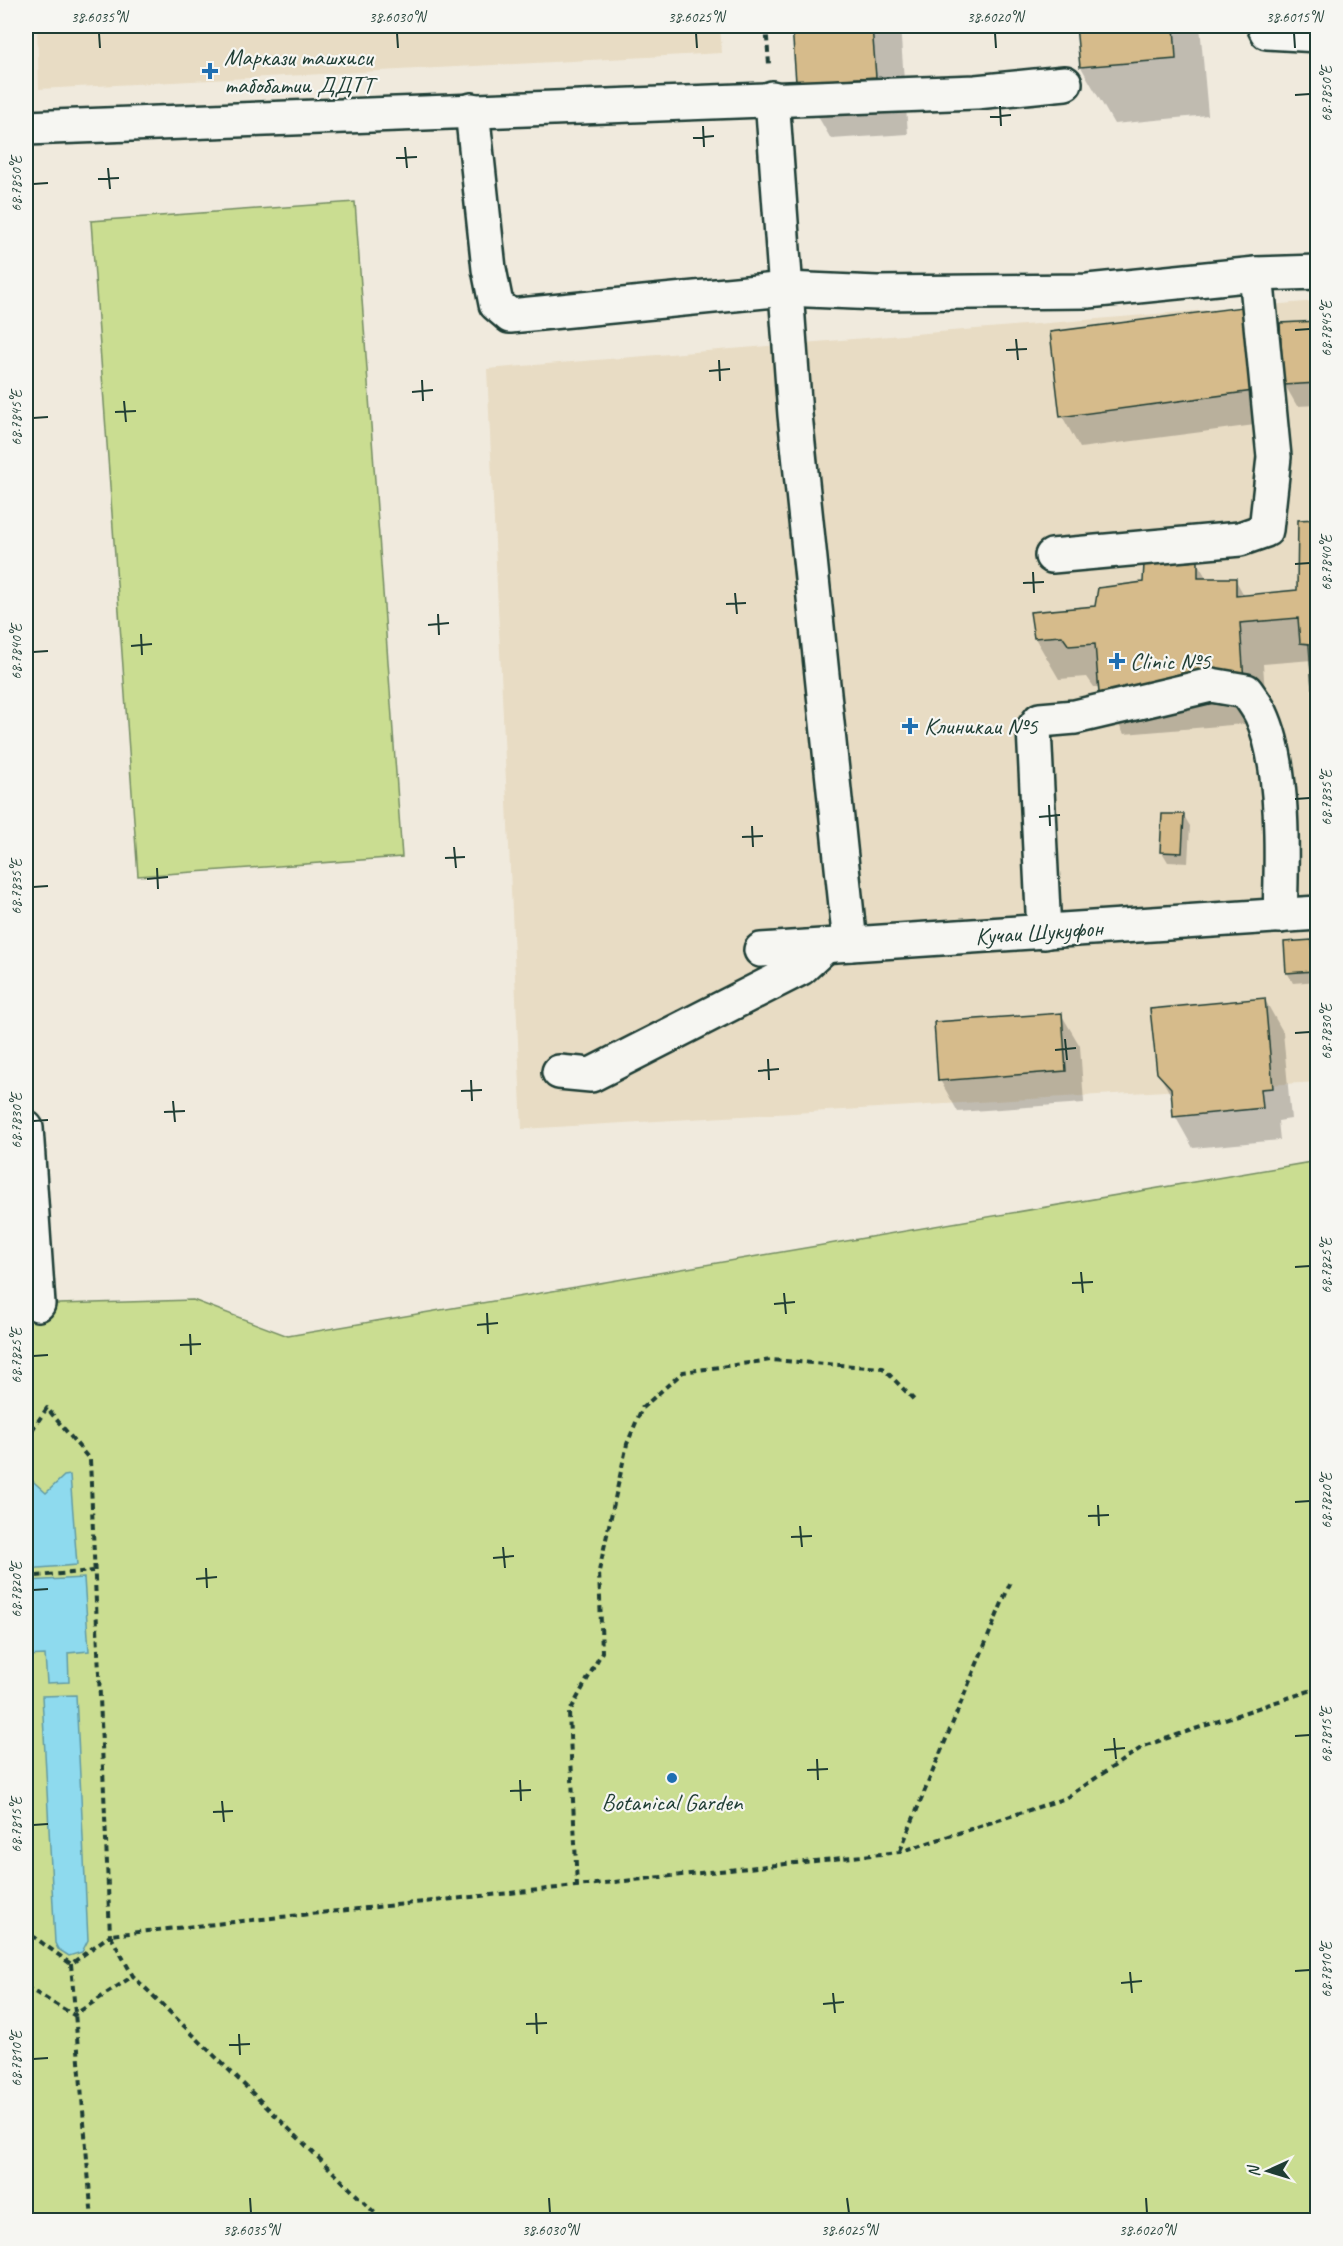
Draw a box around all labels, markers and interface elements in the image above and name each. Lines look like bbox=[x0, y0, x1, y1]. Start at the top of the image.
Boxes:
text: 38.6035°N bbox=[71, 8, 130, 27]
text: 38.6030°N bbox=[369, 8, 428, 27]
text: 38.6025°N bbox=[668, 8, 727, 27]
text: 38.6020°N bbox=[967, 8, 1026, 27]
text: 38.6015°N bbox=[1266, 8, 1325, 27]
place label: Маркази ташхиси табобатии ДДТТ bbox=[224, 42, 378, 100]
marker: Маркази ташхиси табобатии ДДТТ bbox=[201, 62, 219, 80]
text: 68.7850°E bbox=[1317, 64, 1336, 122]
text: 68.7850°E bbox=[7, 154, 26, 212]
text: 68.7845°E bbox=[1317, 299, 1336, 357]
text: 68.7845°E bbox=[7, 388, 26, 446]
text: 68.7840°E bbox=[1317, 533, 1336, 591]
text: 68.7840°E bbox=[7, 622, 26, 680]
place label: Clinic №5 bbox=[1130, 646, 1212, 676]
marker: Clinic №5 bbox=[1108, 652, 1126, 670]
place label: Клиникаи №5 bbox=[924, 711, 1039, 741]
marker: Клиникаи №5 bbox=[901, 717, 919, 735]
text: 68.7835°E bbox=[1317, 768, 1336, 826]
text: 68.7835°E bbox=[7, 857, 26, 915]
street label: Кучаи Шукуфон bbox=[974, 912, 1106, 951]
text: 68.7830°E bbox=[1317, 1002, 1336, 1060]
text: 68.7830°E bbox=[7, 1091, 26, 1149]
text: 68.7825°E bbox=[1317, 1236, 1336, 1294]
text: 68.7825°E bbox=[7, 1326, 26, 1384]
text: 68.7820°E bbox=[1317, 1471, 1336, 1529]
text: 68.7820°E bbox=[7, 1560, 26, 1618]
text: 68.7815°E bbox=[1317, 1705, 1336, 1763]
marker: Botanical Garden bbox=[665, 1771, 679, 1785]
place label: Botanical Garden bbox=[601, 1787, 744, 1817]
text: 68.7815°E bbox=[7, 1795, 26, 1853]
text: 68.7810°E bbox=[1317, 1940, 1336, 1998]
text: 68.7810°E bbox=[7, 2029, 26, 2087]
north arrow bbox=[1238, 2141, 1298, 2201]
text: N bbox=[1243, 2163, 1264, 2178]
text: 38.6035°N bbox=[223, 2221, 282, 2240]
text: 38.6030°N bbox=[522, 2221, 581, 2240]
text: 38.6025°N bbox=[821, 2221, 880, 2240]
text: 38.6020°N bbox=[1119, 2221, 1178, 2240]

